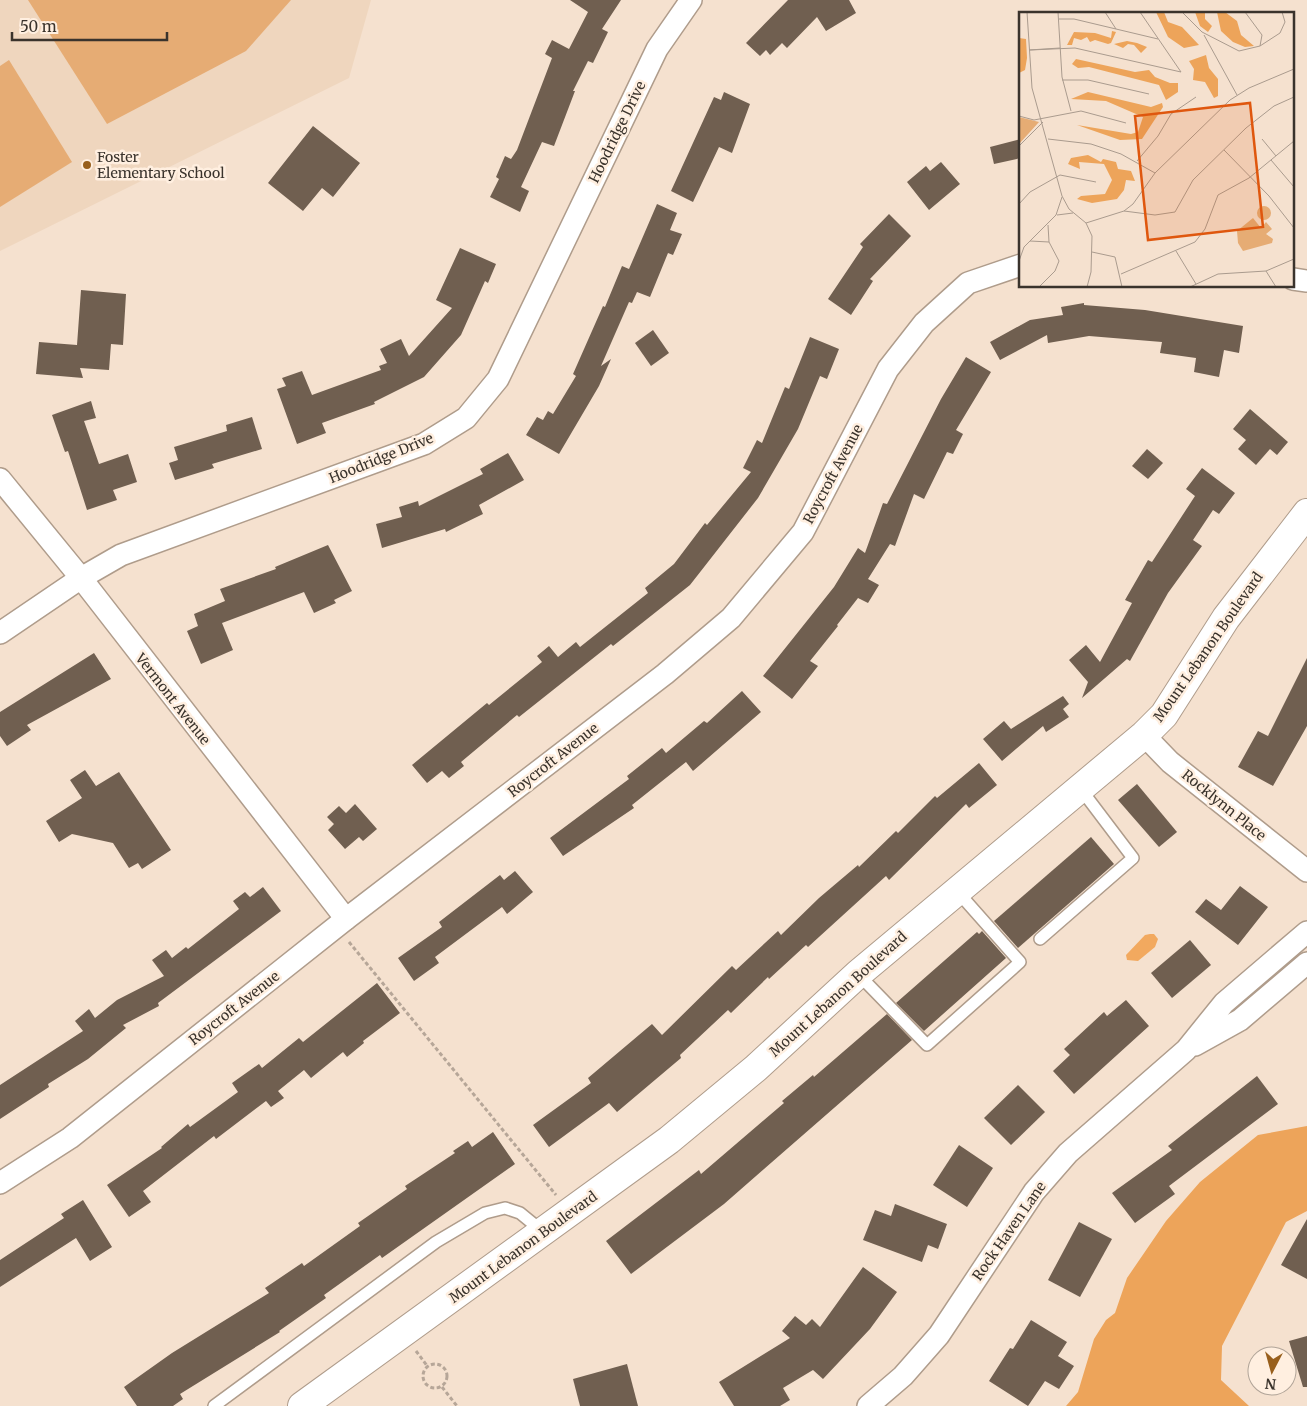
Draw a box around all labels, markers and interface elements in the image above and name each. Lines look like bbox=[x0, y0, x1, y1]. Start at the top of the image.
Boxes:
scale bar bbox=[12, 10, 168, 42]
inset map bbox=[1019, 12, 1294, 288]
text: 50 m bbox=[20, 17, 57, 36]
street label: Hoodridge Drive bbox=[585, 78, 649, 186]
place label: Foster Elementary School bbox=[97, 148, 225, 182]
marker: Foster Elementary School bbox=[81, 159, 93, 171]
street label: Roycroft Avenue bbox=[799, 421, 867, 527]
street label: Hoodridge Drive bbox=[326, 429, 436, 487]
street label: Mount Lebanon Boulevard bbox=[1149, 568, 1267, 725]
street label: Vermont Avenue bbox=[131, 649, 214, 748]
street label: Roycroft Avenue bbox=[504, 719, 602, 801]
street label: Rocklynn Place bbox=[1178, 766, 1270, 844]
street label: Mount Lebanon Boulevard bbox=[766, 927, 911, 1060]
street label: Roycroft Avenue bbox=[185, 967, 283, 1049]
street label: Rock Haven Lane bbox=[968, 1178, 1050, 1284]
street label: Mount Lebanon Boulevard bbox=[445, 1187, 601, 1307]
north arrow bbox=[1247, 1346, 1297, 1396]
text: N bbox=[1264, 1374, 1277, 1393]

